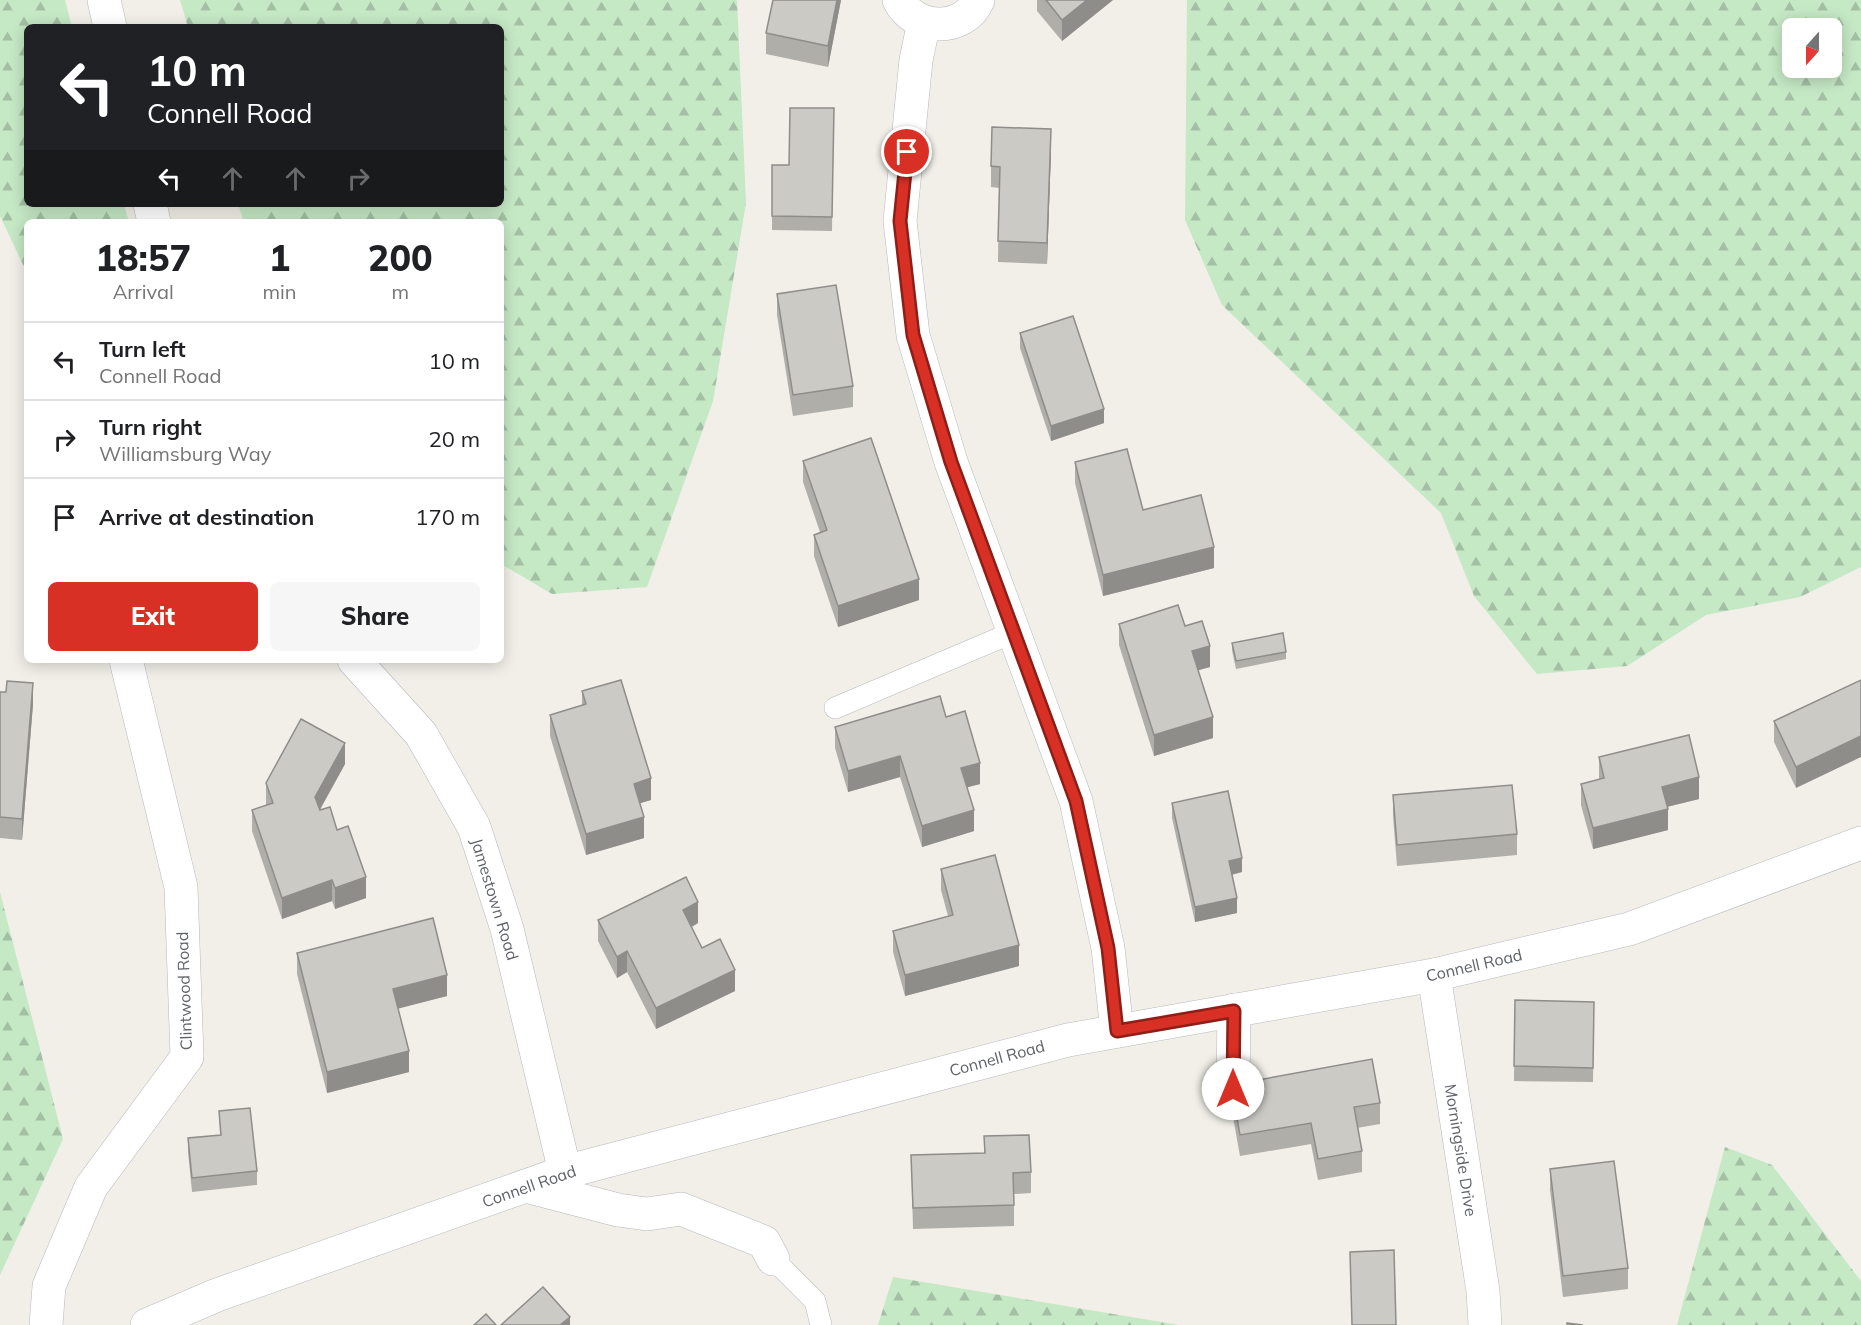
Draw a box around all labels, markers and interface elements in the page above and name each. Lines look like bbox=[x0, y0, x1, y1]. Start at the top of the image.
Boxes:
north arrow bbox=[1782, 18, 1842, 78]
map controls bbox=[1782, 18, 1842, 78]
text: 10 m bbox=[147, 44, 247, 97]
icon: left bbox=[48, 48, 126, 126]
text: Connell Road bbox=[147, 96, 312, 130]
pin bbox=[881, 126, 932, 177]
icon: arrive bbox=[890, 135, 923, 168]
icon: left bbox=[153, 162, 186, 195]
icon: ahead bbox=[216, 162, 249, 195]
icon: ahead bbox=[279, 162, 312, 195]
icon: right bbox=[342, 162, 375, 195]
text: 18:57 bbox=[95, 235, 191, 280]
text: 1 bbox=[269, 235, 290, 280]
text: 200 bbox=[368, 235, 433, 280]
text: Arrival bbox=[113, 279, 174, 304]
text: min bbox=[262, 279, 297, 304]
text: m bbox=[391, 279, 409, 304]
text: Turn left bbox=[99, 335, 186, 363]
icon: left bbox=[48, 345, 81, 378]
text: 10 m bbox=[429, 347, 480, 375]
text: Connell Road bbox=[99, 363, 222, 388]
text: Turn right bbox=[99, 413, 202, 441]
icon: right bbox=[48, 423, 81, 456]
text: 20 m bbox=[429, 425, 480, 453]
text: Williamsburg Way bbox=[99, 441, 271, 466]
icon: arrive bbox=[48, 501, 81, 534]
text: Arrive at destination bbox=[99, 503, 314, 531]
text: 170 m bbox=[415, 503, 480, 531]
button: Exit bbox=[48, 582, 258, 651]
button: Share bbox=[270, 582, 480, 651]
street label: Jamestown Road bbox=[467, 835, 523, 963]
street label: Clintwood Road bbox=[172, 931, 196, 1051]
street label: Connell Road bbox=[1424, 944, 1524, 986]
street label: Connell Road bbox=[947, 1036, 1047, 1080]
position arrow bbox=[1201, 1057, 1265, 1121]
street label: Morningside Drive bbox=[1441, 1082, 1481, 1218]
street label: Connell Road bbox=[479, 1161, 579, 1211]

